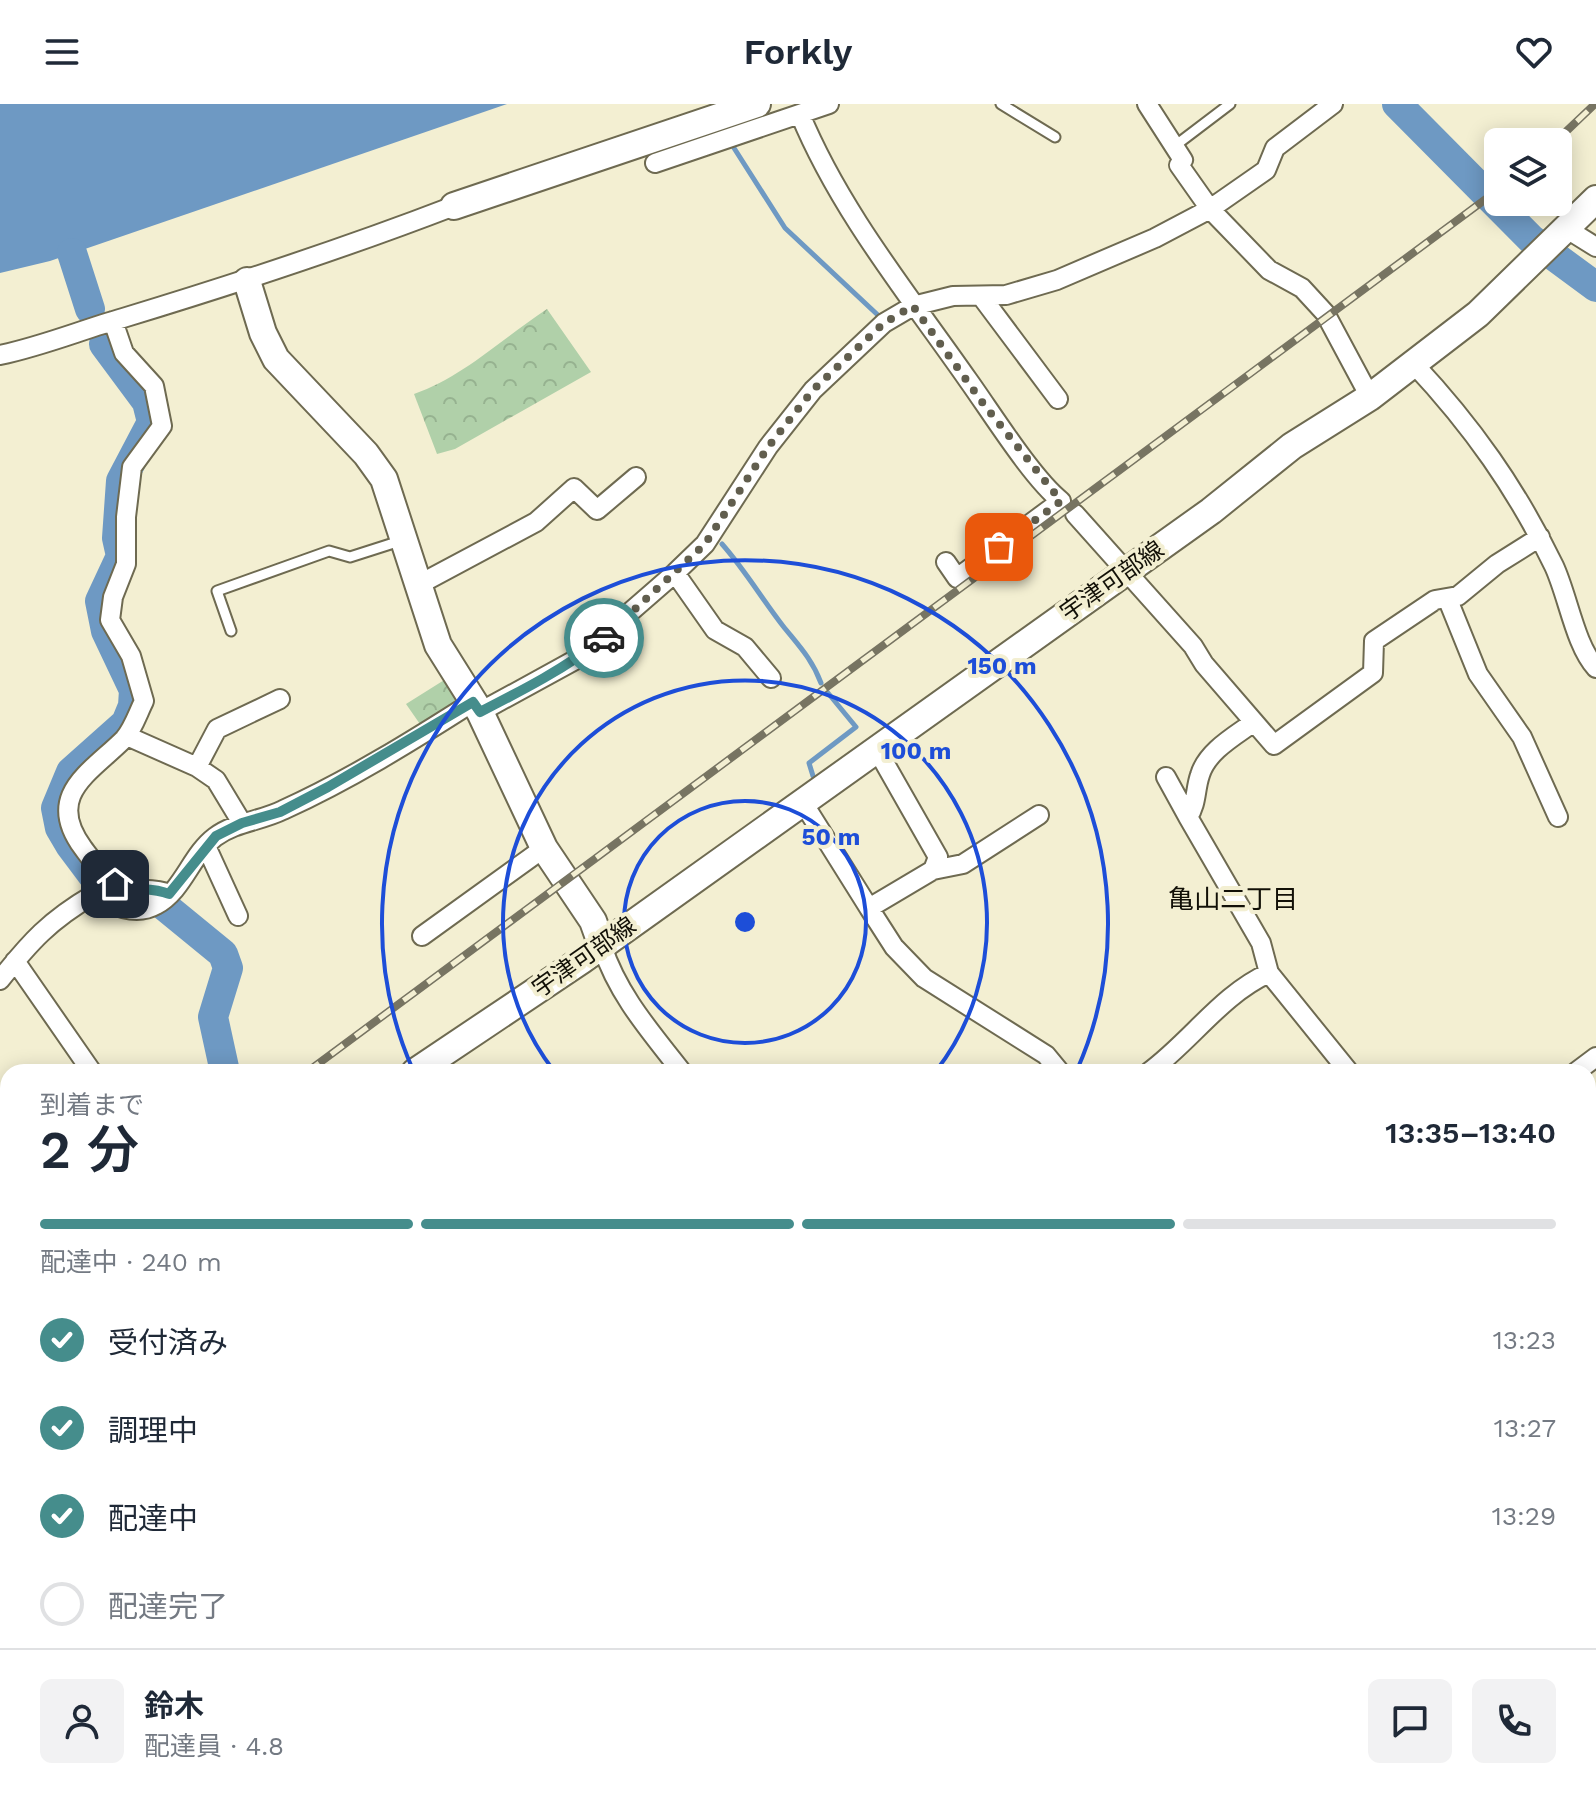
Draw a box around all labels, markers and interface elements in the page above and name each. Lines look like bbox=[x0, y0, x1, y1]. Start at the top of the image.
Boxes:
icon: menu bbox=[40, 30, 84, 74]
icon: heart bbox=[1512, 30, 1556, 74]
text: Forkly bbox=[743, 31, 853, 73]
map controls bbox=[1484, 128, 1572, 216]
button: layers bbox=[1484, 128, 1572, 216]
pin bbox=[965, 513, 1033, 581]
icon: bag bbox=[977, 525, 1021, 569]
street label: 宇津可部線 bbox=[1055, 535, 1169, 627]
courier bbox=[564, 598, 644, 678]
icon: car bbox=[582, 616, 626, 660]
text: 150 m bbox=[967, 652, 1037, 680]
text: 100 m bbox=[881, 737, 951, 765]
text: 50 m bbox=[802, 823, 860, 851]
pin bbox=[81, 850, 149, 918]
icon: home bbox=[93, 862, 137, 906]
district label: 亀山二丁目 bbox=[1168, 884, 1298, 914]
centre of rings bbox=[731, 908, 759, 936]
street label: 宇津可部線 bbox=[527, 911, 641, 1003]
text: 到着まで bbox=[40, 1090, 144, 1120]
text: 13:35–13:40 bbox=[1385, 1115, 1556, 1150]
text: 2 分 bbox=[40, 1120, 139, 1181]
text: 配達中 · 240 m bbox=[40, 1247, 222, 1277]
icon: check bbox=[40, 1318, 84, 1362]
text: 受付済み bbox=[108, 1325, 228, 1360]
text: 13:23 bbox=[1493, 1325, 1556, 1355]
icon: check bbox=[40, 1406, 84, 1450]
text: 調理中 bbox=[108, 1413, 198, 1448]
text: 13:27 bbox=[1494, 1413, 1556, 1443]
icon: check bbox=[40, 1494, 84, 1538]
text: 配達中 bbox=[108, 1501, 198, 1536]
text: 13:29 bbox=[1492, 1501, 1556, 1531]
text: 配達完了 bbox=[108, 1589, 228, 1624]
button: person bbox=[40, 1679, 124, 1763]
button: chat bbox=[1368, 1679, 1452, 1763]
button: phone bbox=[1472, 1679, 1556, 1763]
text: 鈴木 bbox=[144, 1688, 204, 1723]
text: 配達員 · 4.8 bbox=[144, 1731, 284, 1761]

